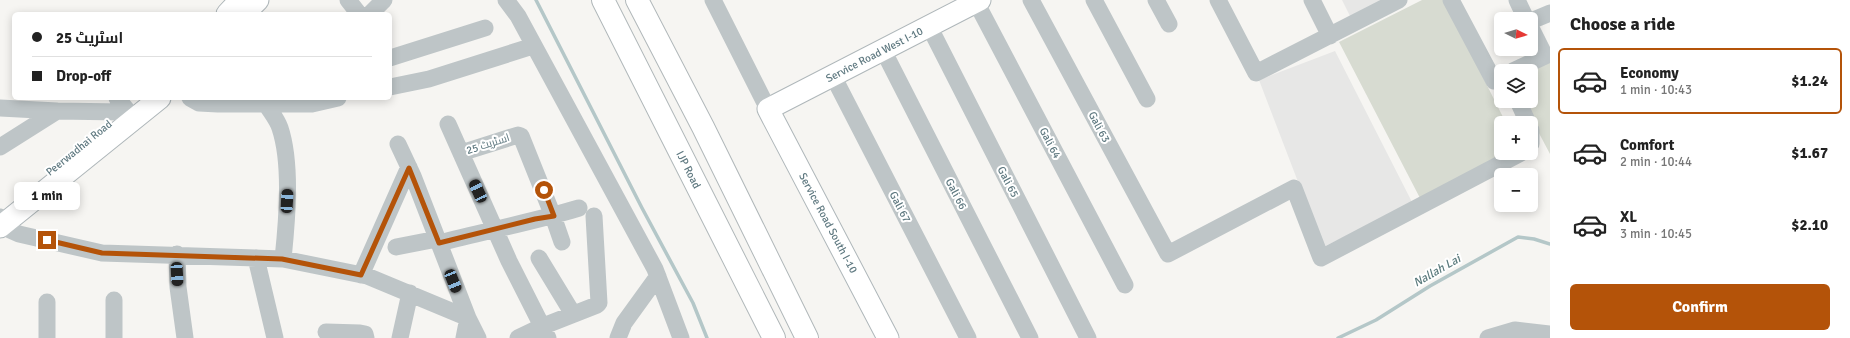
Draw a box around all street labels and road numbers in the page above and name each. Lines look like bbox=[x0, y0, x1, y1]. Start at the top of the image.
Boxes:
street label: Service Road West I-10 bbox=[823, 24, 925, 85]
street label: Gali 63 bbox=[1085, 109, 1113, 145]
street label: Peerwadhai Road bbox=[43, 117, 115, 179]
street label: Gali 64 bbox=[1036, 125, 1064, 161]
street label: اسٹریٹ 25 bbox=[465, 131, 511, 157]
street label: IJP Road bbox=[674, 149, 704, 191]
street label: Gali 65 bbox=[995, 164, 1021, 200]
street label: Service Road South I-10 bbox=[796, 171, 860, 276]
street label: Gali 66 bbox=[943, 176, 969, 212]
street label: Gali 67 bbox=[887, 189, 913, 225]

